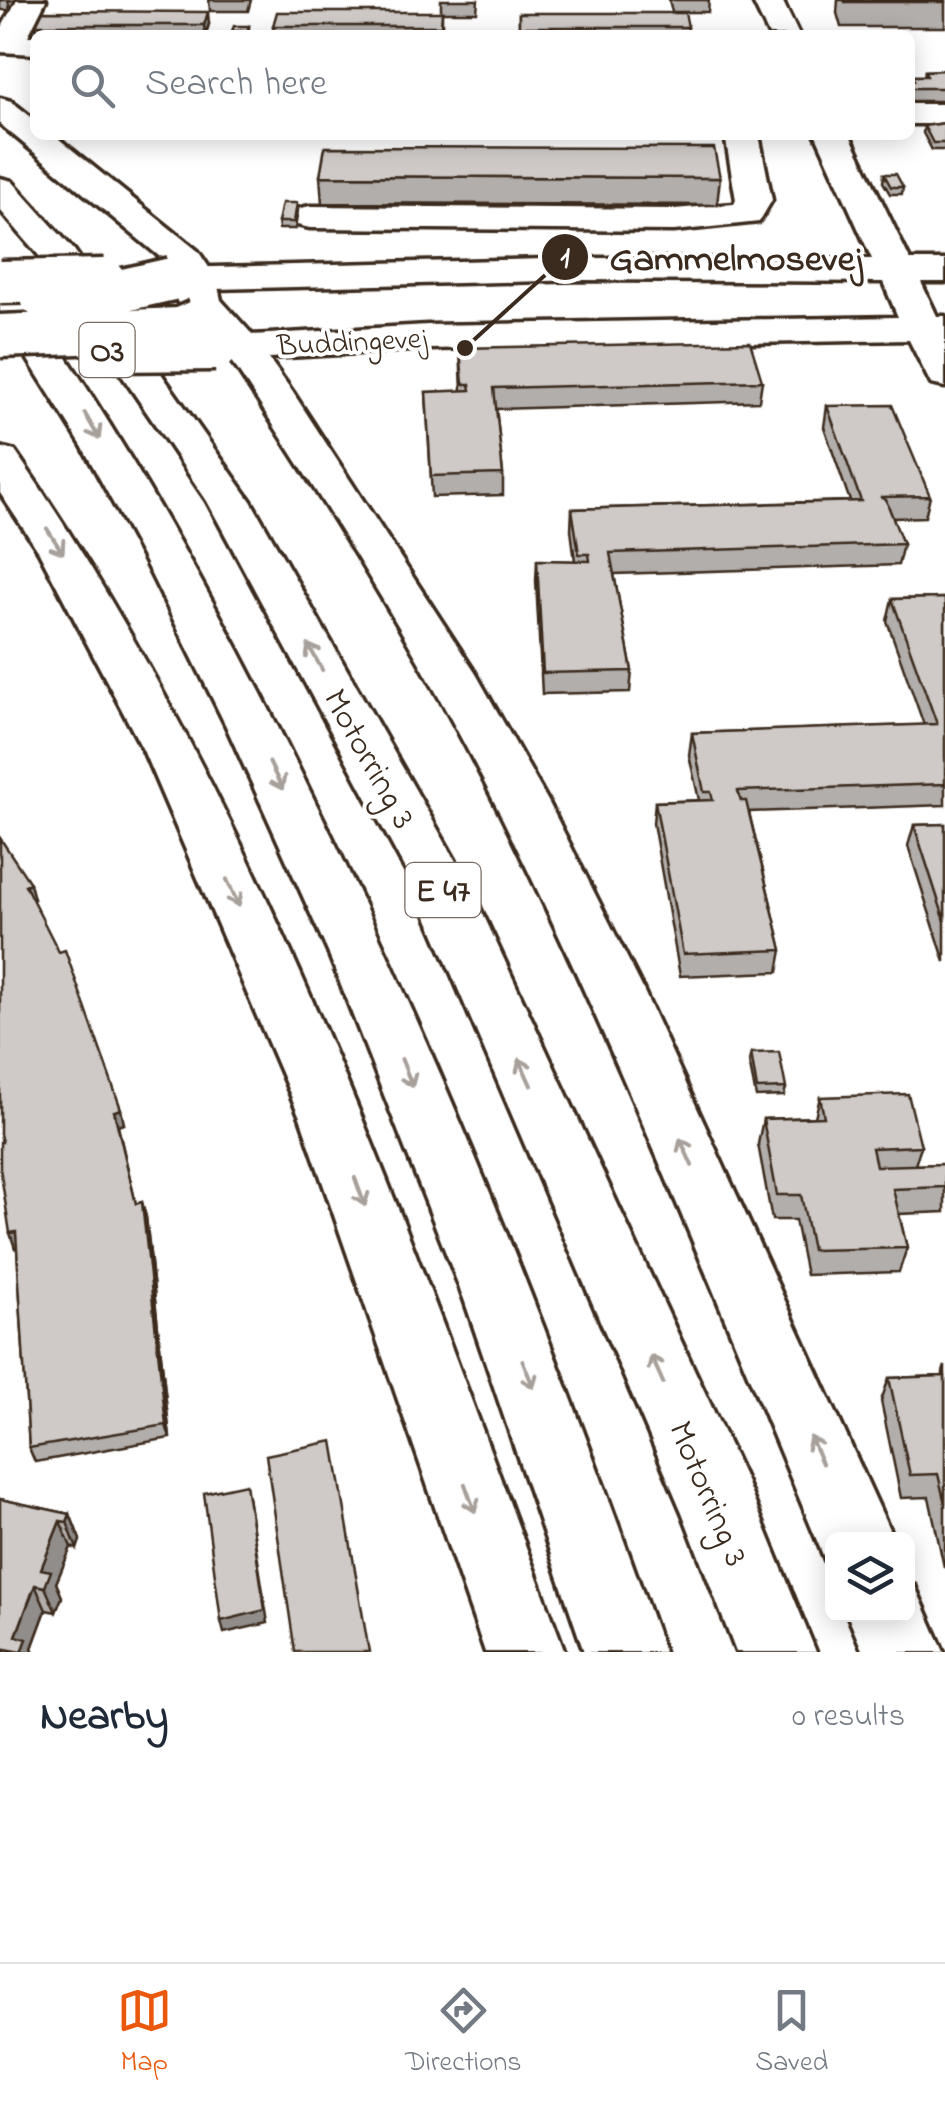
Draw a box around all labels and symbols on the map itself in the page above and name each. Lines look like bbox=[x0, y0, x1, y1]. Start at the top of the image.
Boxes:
callout: Gammelmosevej bbox=[540, 223, 883, 291]
text: Gammelmosevej bbox=[610, 233, 864, 289]
text: 1 bbox=[560, 238, 570, 282]
street label: Buddingevej bbox=[275, 318, 429, 370]
road number: O3 bbox=[80, 323, 134, 377]
one-way arrow bbox=[83, 411, 103, 440]
one-way arrow bbox=[44, 526, 65, 555]
one-way arrow bbox=[305, 643, 325, 672]
street label: Motorring 3 bbox=[308, 680, 427, 839]
one-way arrow bbox=[267, 760, 286, 790]
road number: E 47 bbox=[406, 863, 480, 917]
one-way arrow bbox=[225, 877, 243, 908]
one-way arrow bbox=[399, 1057, 417, 1088]
one-way arrow bbox=[514, 1058, 533, 1088]
one-way arrow bbox=[676, 1137, 694, 1168]
one-way arrow bbox=[352, 1176, 370, 1207]
one-way arrow bbox=[647, 1354, 665, 1385]
one-way arrow bbox=[521, 1358, 539, 1389]
street label: Motorring 3 bbox=[653, 1414, 760, 1575]
one-way arrow bbox=[806, 1435, 824, 1466]
one-way arrow bbox=[462, 1481, 480, 1512]

